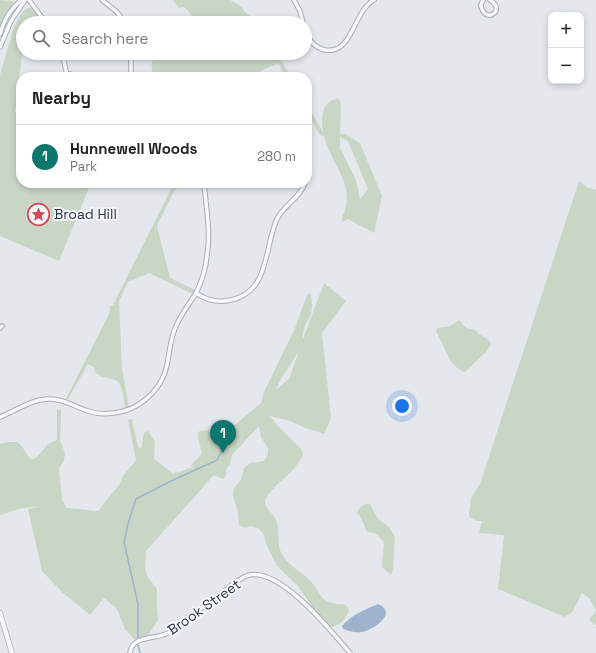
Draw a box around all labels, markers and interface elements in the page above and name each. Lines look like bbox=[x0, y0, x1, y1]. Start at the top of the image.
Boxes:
map controls bbox=[548, 12, 584, 84]
button: + bbox=[548, 12, 584, 48]
search box bbox=[16, 16, 312, 60]
icon: search bbox=[30, 27, 52, 49]
text: Search here bbox=[62, 29, 148, 48]
button: − bbox=[548, 48, 584, 84]
text: Nearby bbox=[32, 87, 91, 109]
text: Hunnewell Woods bbox=[70, 139, 197, 158]
text: 1 bbox=[42, 148, 48, 165]
text: 280 m bbox=[257, 148, 296, 165]
text: Park bbox=[70, 158, 97, 175]
place icon: Broad Hill bbox=[26, 201, 52, 227]
place label: Broad Hill bbox=[54, 205, 117, 223]
your location bbox=[392, 396, 412, 416]
pin: 1 bbox=[210, 420, 236, 453]
street label: Brook Street bbox=[164, 575, 244, 639]

